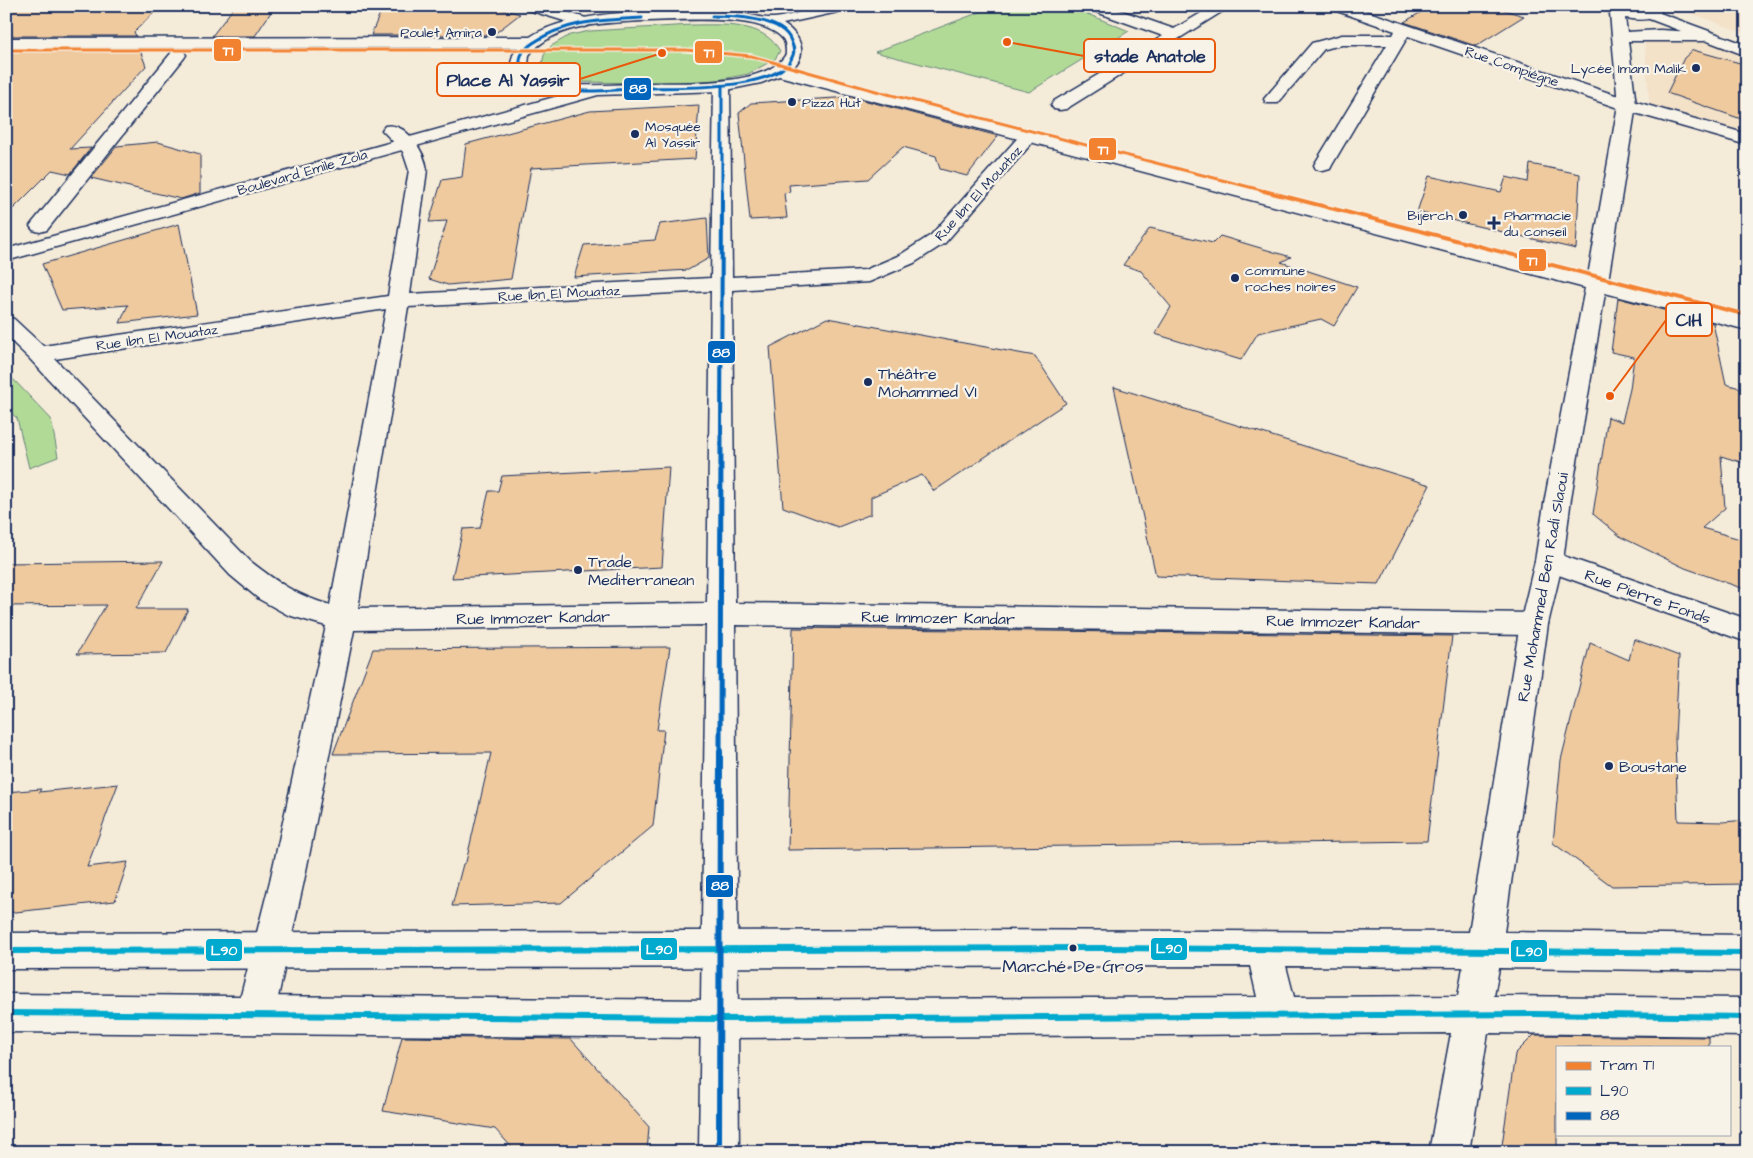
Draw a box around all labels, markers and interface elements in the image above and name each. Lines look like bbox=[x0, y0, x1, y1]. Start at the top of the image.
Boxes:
place label: Poulet Amira bbox=[400, 23, 482, 43]
marker: Poulet Amira bbox=[486, 26, 498, 38]
line badge: T1 bbox=[213, 38, 242, 62]
callout: stade Anatole bbox=[1084, 39, 1215, 72]
line badge: T1 bbox=[694, 40, 723, 64]
text: T1 bbox=[222, 41, 233, 61]
street label: Rue Compiégne bbox=[1462, 41, 1562, 93]
text: T1 bbox=[703, 43, 714, 63]
text: stade Anatole bbox=[1094, 44, 1206, 69]
place label: Lycée Imam Malik bbox=[1571, 59, 1686, 79]
marker: Lycée Imam Malik bbox=[1690, 62, 1702, 74]
callout: Place Al Yassir bbox=[437, 63, 580, 96]
text: Place Al Yassir bbox=[447, 68, 570, 93]
line badge: 88 bbox=[623, 77, 652, 101]
text: 88 bbox=[629, 79, 647, 99]
place label: Pizza Hut bbox=[802, 93, 861, 113]
marker: Pizza Hut bbox=[786, 96, 798, 108]
place label: Mosquée Al Yassir bbox=[645, 117, 701, 153]
marker: Mosquée Al Yassir bbox=[629, 128, 641, 140]
line badge: T1 bbox=[1088, 137, 1117, 161]
text: T1 bbox=[1097, 140, 1108, 160]
street label: Rue Ibn El Mouataz bbox=[930, 141, 1027, 246]
street label: Boulevard Emile Zola bbox=[235, 145, 370, 201]
place label: Bijerch bbox=[1407, 206, 1453, 226]
place label: Pharmacie du conseil bbox=[1504, 206, 1572, 242]
marker: Bijerch bbox=[1457, 209, 1469, 221]
marker: Pharmacie du conseil bbox=[1488, 217, 1500, 229]
line badge: T1 bbox=[1518, 248, 1547, 272]
text: T1 bbox=[1526, 251, 1537, 271]
place label: commune roches noires bbox=[1245, 261, 1336, 297]
marker: commune roches noires bbox=[1229, 272, 1241, 284]
street label: Rue Ibn El Mouataz bbox=[497, 281, 621, 307]
callout: CIH bbox=[1666, 303, 1712, 336]
text: CIH bbox=[1676, 308, 1702, 333]
street label: Rue Ibn El Mouataz bbox=[95, 320, 219, 356]
line badge: 88 bbox=[707, 340, 736, 364]
text: 88 bbox=[712, 343, 730, 363]
place label: Théâtre Mohammed VI bbox=[878, 363, 977, 403]
marker: Théâtre Mohammed VI bbox=[862, 376, 874, 388]
street label: Rue Mohammed Ben Radi Slaoui bbox=[1512, 470, 1574, 704]
place label: Trade Mediterranean bbox=[588, 551, 694, 591]
marker: Trade Mediterranean bbox=[572, 564, 584, 576]
street label: Rue Pierre Fonds bbox=[1581, 564, 1714, 630]
street label: Rue Immozer Kandar bbox=[456, 606, 610, 630]
street label: Rue Immozer Kandar bbox=[861, 606, 1015, 630]
street label: Rue Immozer Kandar bbox=[1266, 610, 1420, 634]
place label: Boustane bbox=[1619, 756, 1687, 778]
marker: Boustane bbox=[1603, 760, 1615, 772]
line badge: 88 bbox=[705, 874, 734, 898]
text: 88 bbox=[711, 876, 729, 896]
line badge: L90 bbox=[640, 937, 678, 961]
line badge: L90 bbox=[1150, 937, 1188, 961]
line badge: L90 bbox=[205, 938, 243, 962]
text: L90 bbox=[1156, 939, 1182, 959]
line badge: L90 bbox=[1510, 939, 1548, 963]
text: L90 bbox=[646, 940, 672, 960]
text: L90 bbox=[211, 941, 237, 961]
text: L90 bbox=[1516, 942, 1542, 962]
marker: Marché De Gros bbox=[1068, 943, 1078, 953]
place label: Marché De Gros bbox=[1002, 954, 1144, 979]
legend bbox=[1556, 1046, 1730, 1136]
text: Tram T1 bbox=[1600, 1055, 1654, 1076]
text: L90 bbox=[1600, 1081, 1629, 1102]
text: 88 bbox=[1600, 1105, 1620, 1126]

